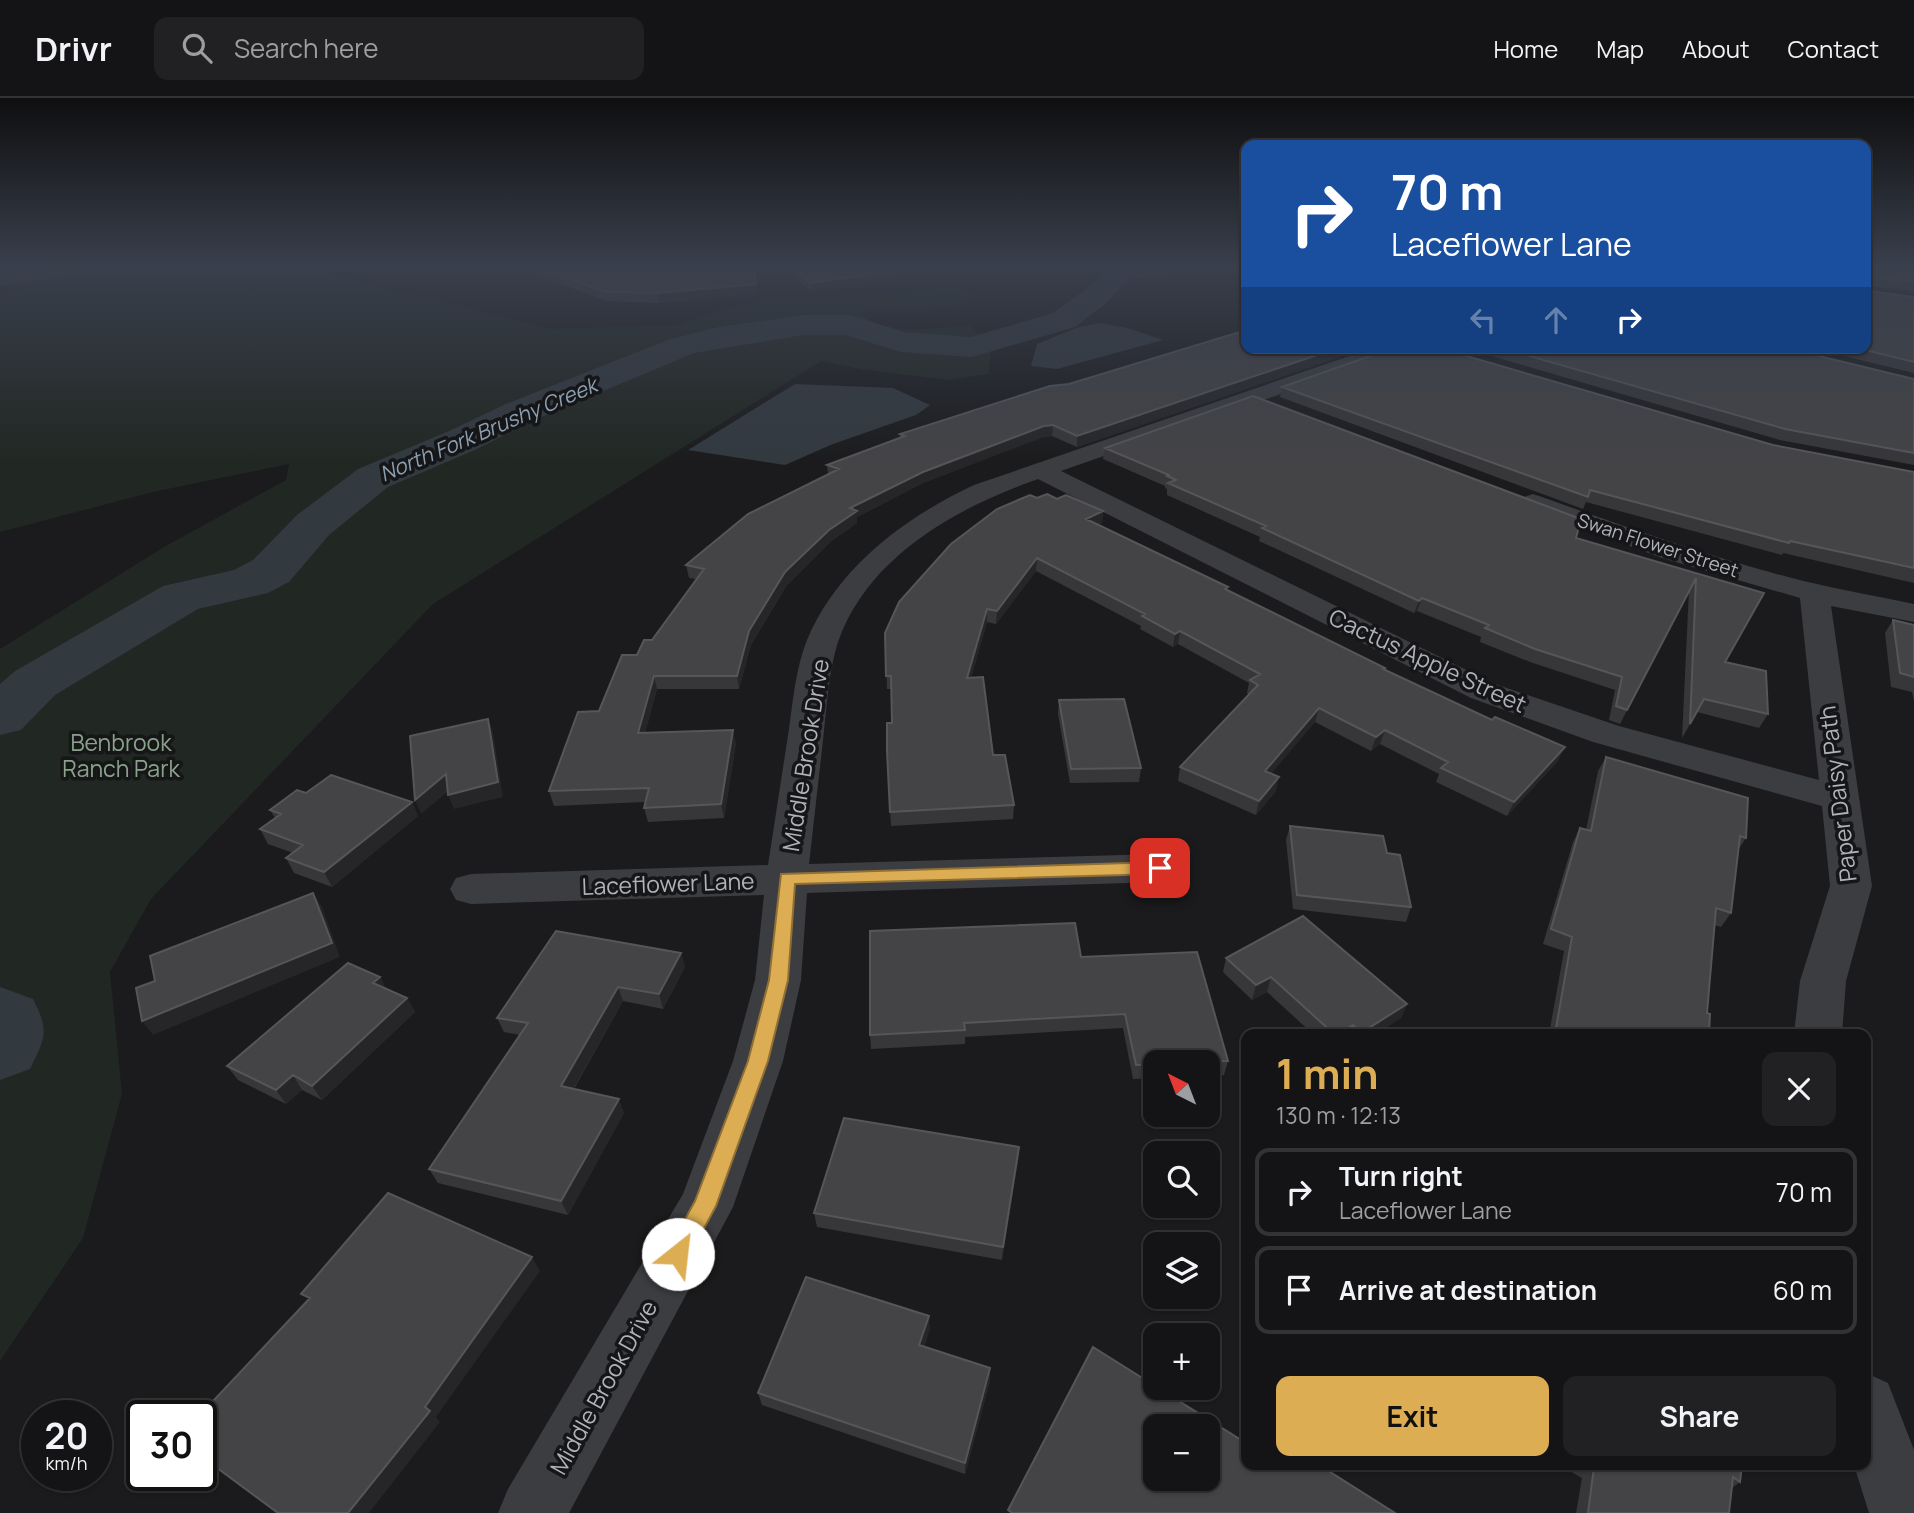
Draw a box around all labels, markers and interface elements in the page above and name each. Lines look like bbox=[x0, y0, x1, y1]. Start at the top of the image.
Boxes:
search box bbox=[154, 17, 644, 80]
text: Drivr bbox=[35, 26, 112, 71]
icon: search bbox=[178, 29, 216, 67]
text: Search here bbox=[234, 30, 378, 66]
text: Home bbox=[1493, 32, 1558, 65]
text: Map bbox=[1596, 32, 1644, 65]
text: About bbox=[1682, 32, 1750, 65]
text: Contact bbox=[1788, 32, 1879, 65]
text: 70 m bbox=[1391, 158, 1503, 225]
icon: right bbox=[1276, 168, 1367, 259]
text: Laceflower Lane bbox=[1391, 222, 1632, 266]
icon: left bbox=[1464, 301, 1502, 339]
icon: ahead bbox=[1537, 301, 1575, 339]
icon: right bbox=[1610, 301, 1648, 339]
water label: North Fork Brushy Creek bbox=[375, 370, 603, 487]
street label: Swan Flower Street bbox=[1574, 507, 1742, 583]
street label: Cactus Apple Street bbox=[1324, 600, 1532, 720]
street label: Middle Brook Drive bbox=[774, 656, 836, 854]
street label: Paper Daisy Path bbox=[1810, 704, 1864, 884]
park label: Benbrook Ranch Park bbox=[62, 726, 180, 784]
pin bbox=[1130, 838, 1190, 898]
icon: arrive bbox=[1141, 849, 1179, 887]
street label: Laceflower Lane bbox=[581, 864, 755, 902]
text: 1 min bbox=[1276, 1044, 1379, 1102]
north arrow bbox=[1143, 1050, 1220, 1127]
map controls bbox=[1143, 1050, 1220, 1491]
button: close bbox=[1762, 1052, 1836, 1126]
text: 130 m · 12:13 bbox=[1276, 1099, 1401, 1131]
button: search bbox=[1143, 1141, 1220, 1218]
text: Turn right bbox=[1339, 1158, 1463, 1194]
icon: right bbox=[1280, 1173, 1318, 1211]
text: 70 m bbox=[1776, 1174, 1832, 1210]
text: Laceflower Lane bbox=[1339, 1194, 1512, 1226]
position arrow bbox=[641, 1217, 715, 1291]
button: layers bbox=[1143, 1232, 1220, 1309]
icon: arrive bbox=[1280, 1271, 1318, 1309]
text: Arrive at destination bbox=[1339, 1272, 1597, 1308]
text: 60 m bbox=[1773, 1272, 1832, 1308]
street label: Middle Brook Drive bbox=[542, 1294, 664, 1480]
button: + bbox=[1143, 1323, 1220, 1400]
button: Exit bbox=[1276, 1376, 1549, 1456]
button: Share bbox=[1563, 1376, 1836, 1456]
speed limit sign: 30 bbox=[126, 1400, 217, 1491]
text: 20 bbox=[45, 1412, 88, 1460]
button: − bbox=[1143, 1414, 1220, 1491]
text: km/h bbox=[46, 1451, 87, 1475]

